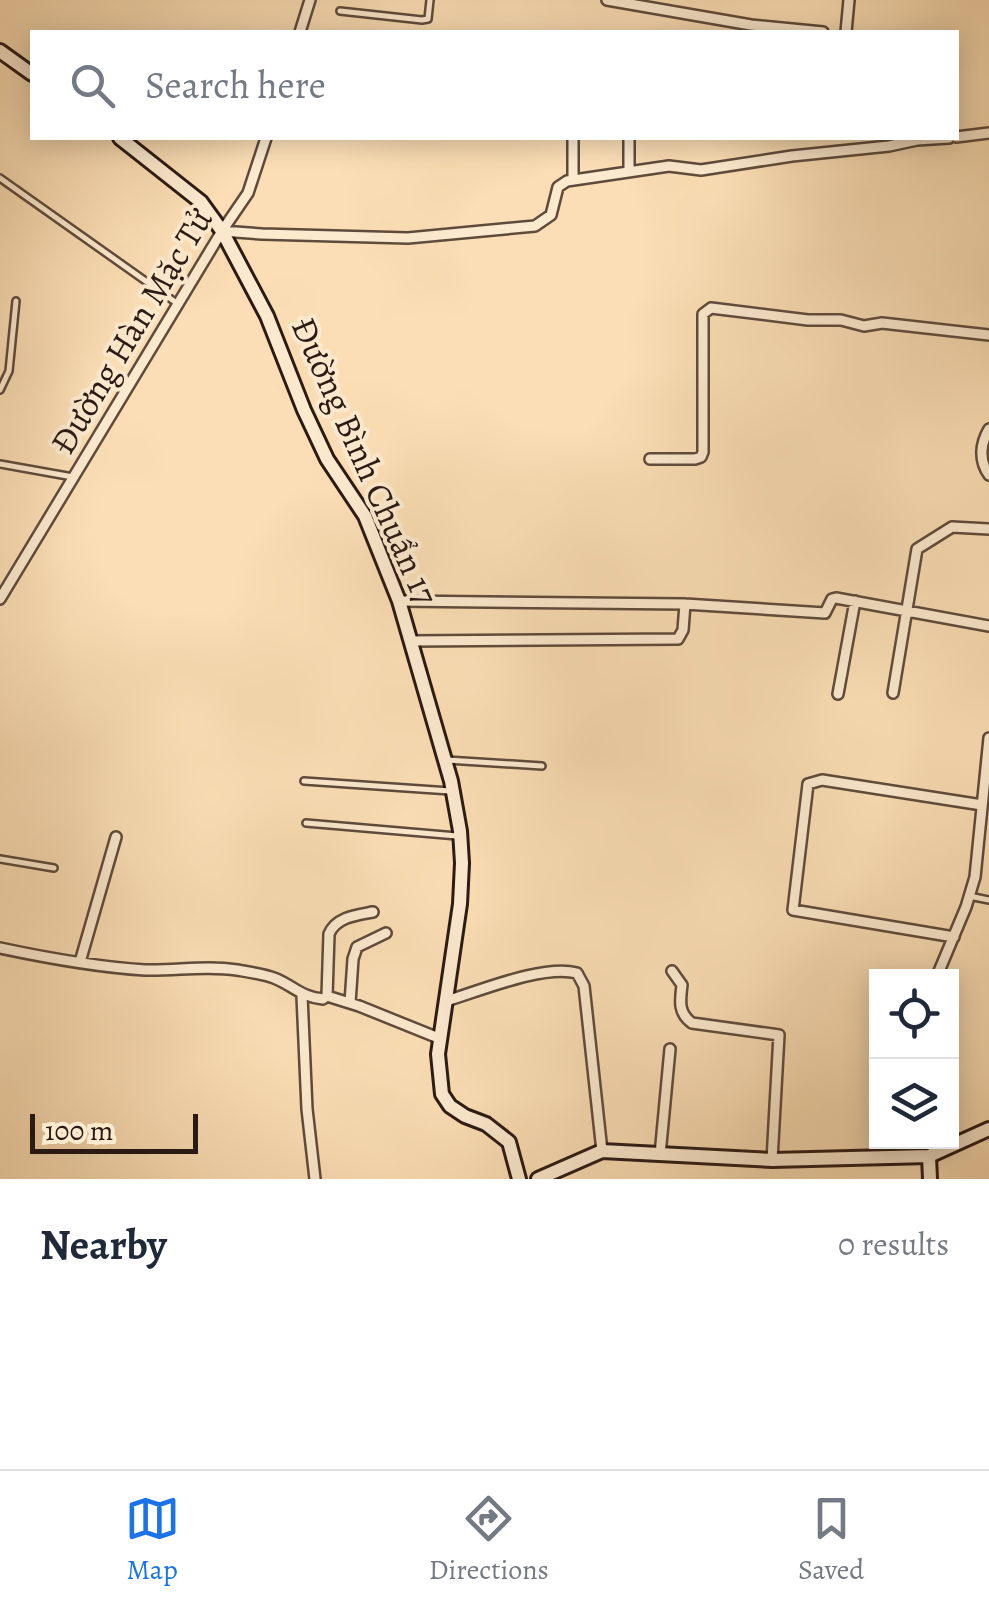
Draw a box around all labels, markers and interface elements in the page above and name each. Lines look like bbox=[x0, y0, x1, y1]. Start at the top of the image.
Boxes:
search box bbox=[30, 30, 959, 140]
icon: search bbox=[65, 58, 120, 113]
text: Search here bbox=[145, 59, 326, 111]
street label: Đường Hàn Mặc Tử bbox=[39, 199, 224, 463]
street label: Đường Bình Chuẩn 17 bbox=[280, 310, 450, 613]
map controls bbox=[869, 969, 959, 1149]
button: locate bbox=[869, 969, 959, 1059]
button: layers bbox=[869, 1059, 959, 1149]
scale bar bbox=[30, 1109, 198, 1154]
text: 100 m bbox=[45, 1112, 113, 1150]
text: Nearby bbox=[40, 1216, 167, 1273]
text: 0 results bbox=[838, 1222, 949, 1266]
tab: Map bbox=[125, 1491, 180, 1589]
tab: Directions bbox=[429, 1491, 549, 1589]
tab: Saved bbox=[798, 1491, 864, 1589]

